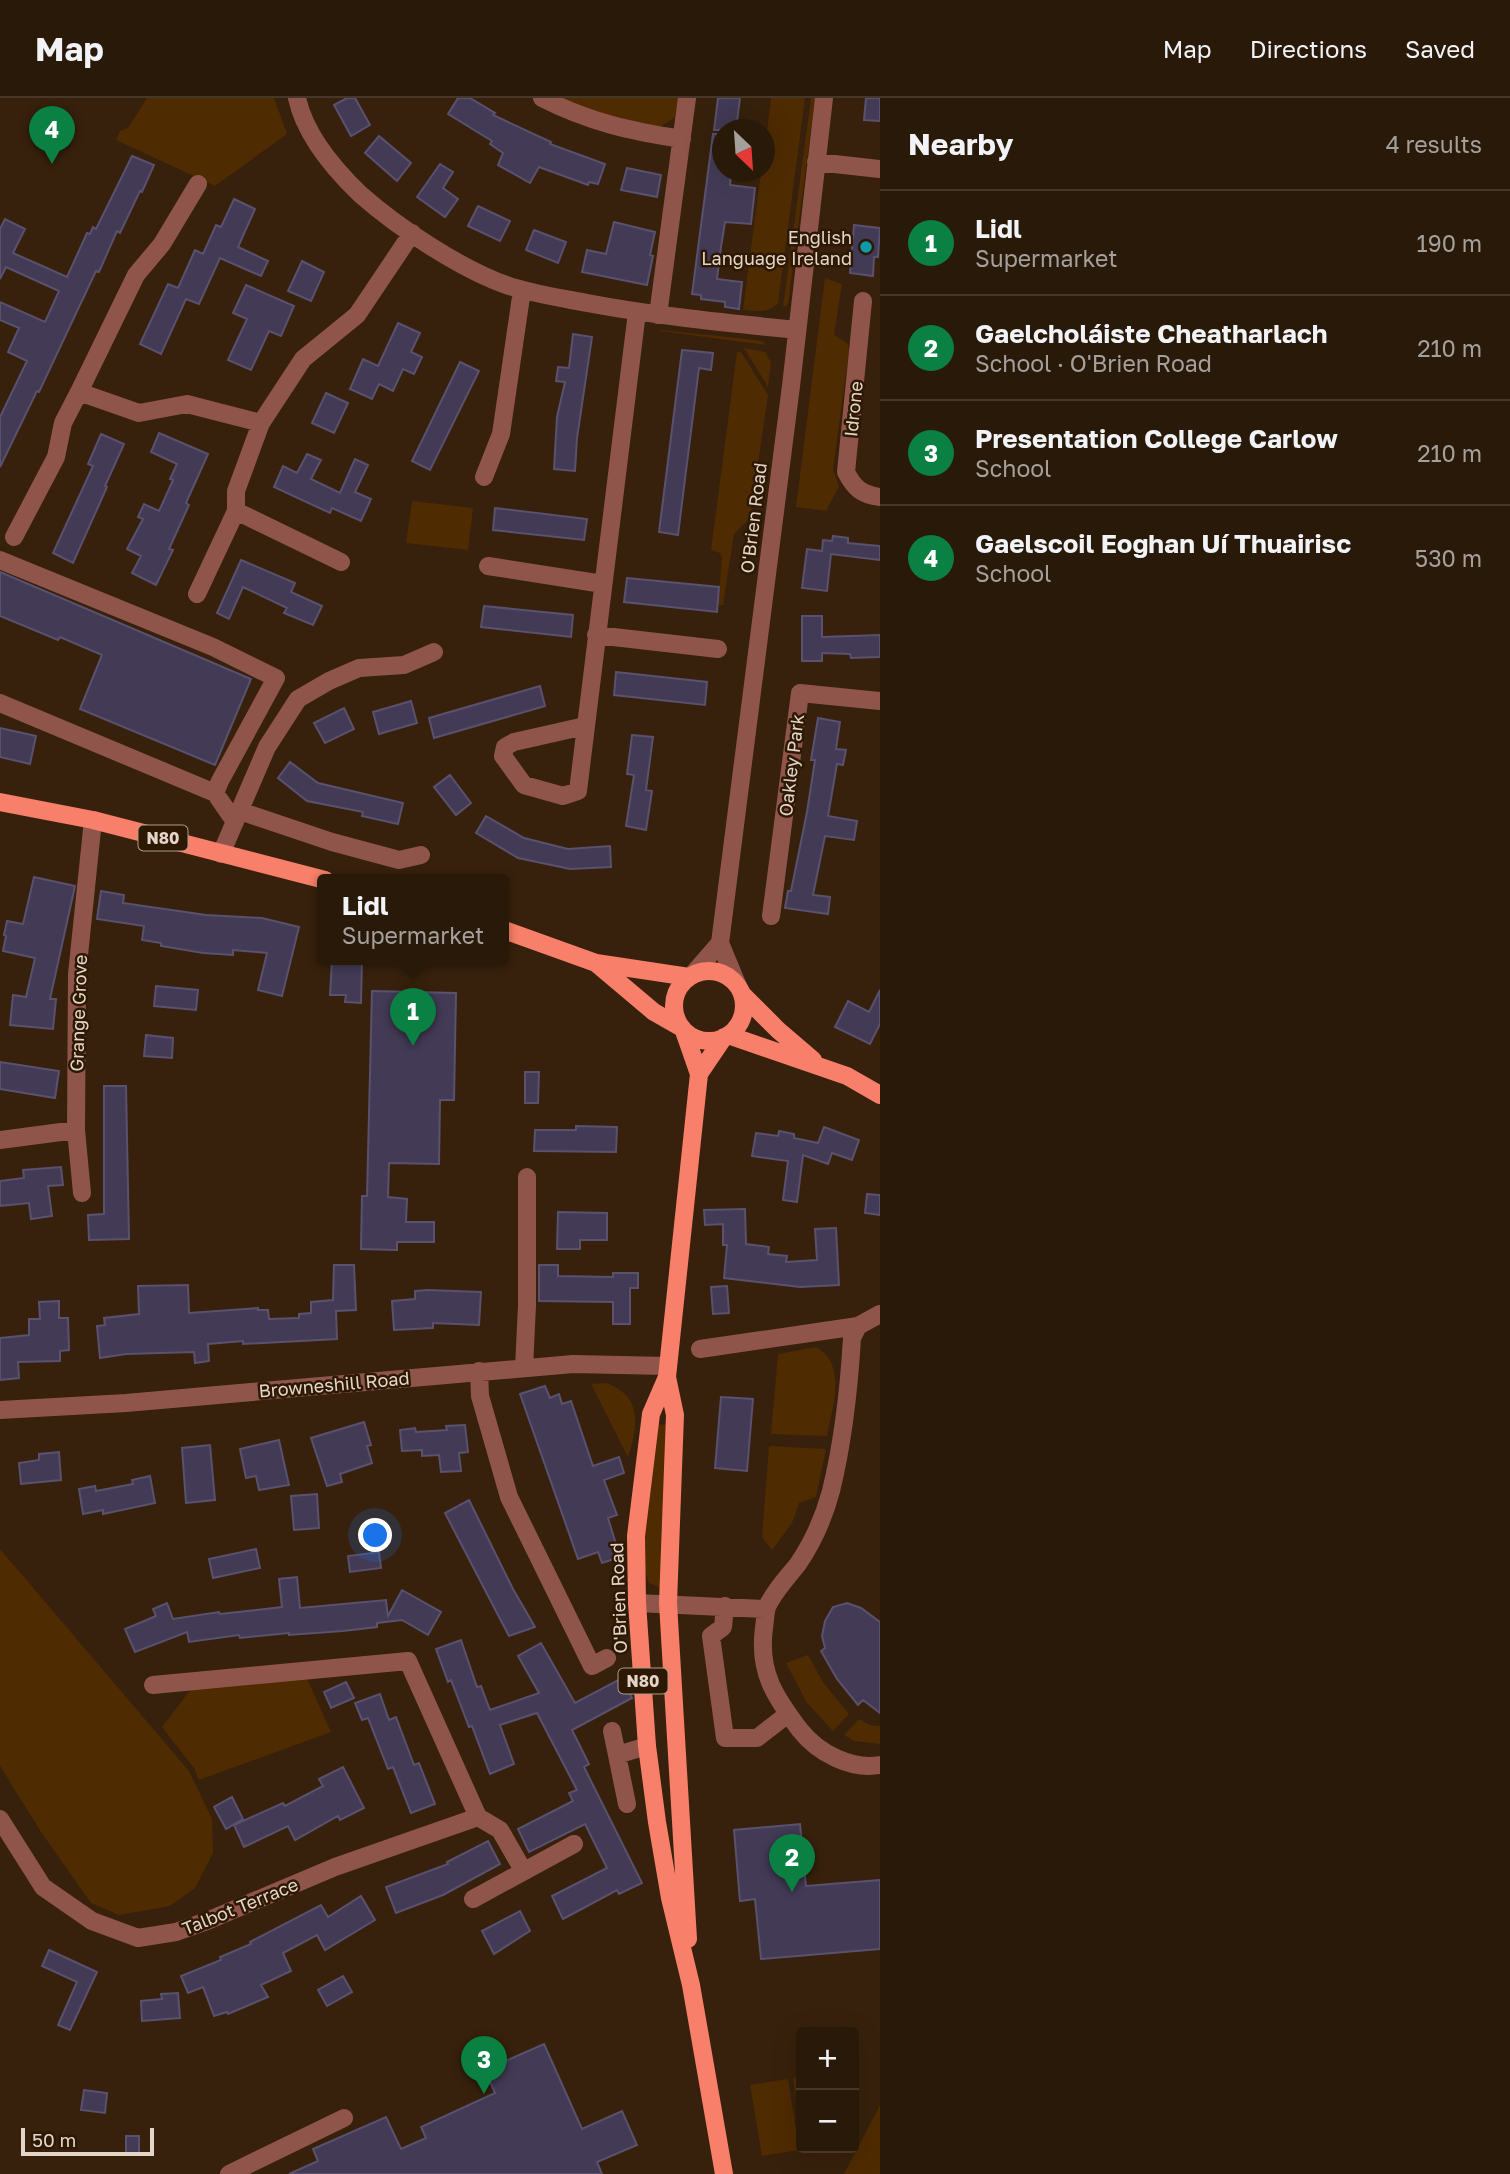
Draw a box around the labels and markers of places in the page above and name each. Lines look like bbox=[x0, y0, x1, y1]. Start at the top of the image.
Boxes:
pin: 4 bbox=[29, 106, 75, 164]
place label: English Language Ireland bbox=[701, 226, 852, 269]
marker: English Language Ireland bbox=[858, 239, 874, 255]
pin: 1 bbox=[390, 988, 436, 1046]
pin: 2 bbox=[769, 1834, 815, 1892]
pin: 3 bbox=[461, 2036, 507, 2094]

